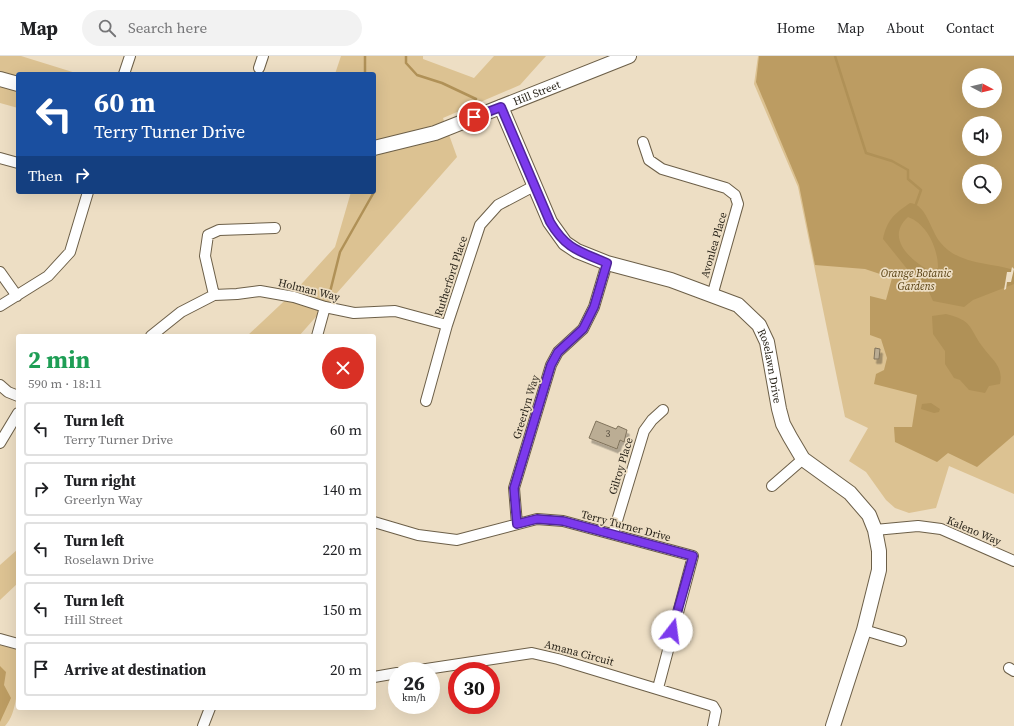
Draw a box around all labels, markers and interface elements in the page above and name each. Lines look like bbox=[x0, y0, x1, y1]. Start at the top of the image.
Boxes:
search box bbox=[82, 10, 362, 46]
text: Map bbox=[20, 15, 58, 41]
icon: search bbox=[96, 17, 118, 39]
text: Search here bbox=[128, 17, 207, 38]
text: Home bbox=[777, 18, 815, 38]
text: Map bbox=[837, 18, 864, 38]
text: About bbox=[886, 18, 924, 38]
text: Contact bbox=[946, 18, 994, 38]
north arrow bbox=[962, 68, 1002, 108]
map controls bbox=[962, 68, 1002, 204]
street label: Hill Street bbox=[511, 76, 563, 109]
text: 60 m bbox=[94, 83, 156, 121]
icon: left bbox=[28, 88, 80, 140]
pin bbox=[457, 100, 491, 134]
icon: arrive bbox=[463, 106, 485, 128]
button: sound bbox=[962, 116, 1002, 156]
text: Terry Turner Drive bbox=[94, 119, 245, 144]
icon: right bbox=[71, 164, 93, 186]
button: search bbox=[962, 164, 1002, 204]
text: Then bbox=[28, 165, 63, 186]
street label: Avonlea Place bbox=[697, 210, 731, 280]
street label: Rutherford Place bbox=[431, 234, 471, 318]
park label: Orange Botanic Gardens bbox=[881, 266, 952, 294]
street label: Holman Way bbox=[277, 275, 342, 305]
street label: Roselawn Drive bbox=[754, 326, 785, 405]
text: 2 min bbox=[28, 343, 90, 376]
button: close bbox=[322, 347, 364, 389]
street label: Greerlyn Way bbox=[509, 373, 543, 441]
text: 590 m · 18:11 bbox=[28, 375, 102, 392]
text: Turn left bbox=[64, 410, 124, 431]
icon: left bbox=[30, 418, 52, 440]
text: 60 m bbox=[330, 419, 362, 440]
house number: 3 bbox=[606, 428, 611, 440]
text: Terry Turner Drive bbox=[64, 431, 173, 448]
street label: Gilroy Place bbox=[605, 435, 637, 496]
text: Turn right bbox=[64, 470, 136, 491]
icon: right bbox=[30, 478, 52, 500]
text: 140 m bbox=[322, 479, 362, 500]
text: Greerlyn Way bbox=[64, 491, 143, 508]
street label: Terry Turner Drive bbox=[579, 507, 673, 545]
street label: Kaleno Way bbox=[945, 513, 1004, 549]
text: Turn left bbox=[64, 530, 124, 551]
icon: left bbox=[30, 538, 52, 560]
text: 220 m bbox=[322, 539, 362, 560]
text: Roselawn Drive bbox=[64, 551, 154, 568]
text: Turn left bbox=[64, 590, 124, 611]
icon: left bbox=[30, 598, 52, 620]
text: 150 m bbox=[322, 599, 362, 620]
position arrow bbox=[651, 610, 693, 652]
text: Hill Street bbox=[64, 611, 123, 628]
street label: Amana Circuit bbox=[543, 637, 616, 670]
icon: arrive bbox=[30, 658, 52, 680]
text: Arrive at destination bbox=[64, 659, 206, 680]
text: 20 m bbox=[330, 659, 362, 680]
speed limit sign: 30 bbox=[448, 662, 500, 714]
text: 26 bbox=[403, 669, 425, 697]
text: km/h bbox=[402, 691, 426, 704]

